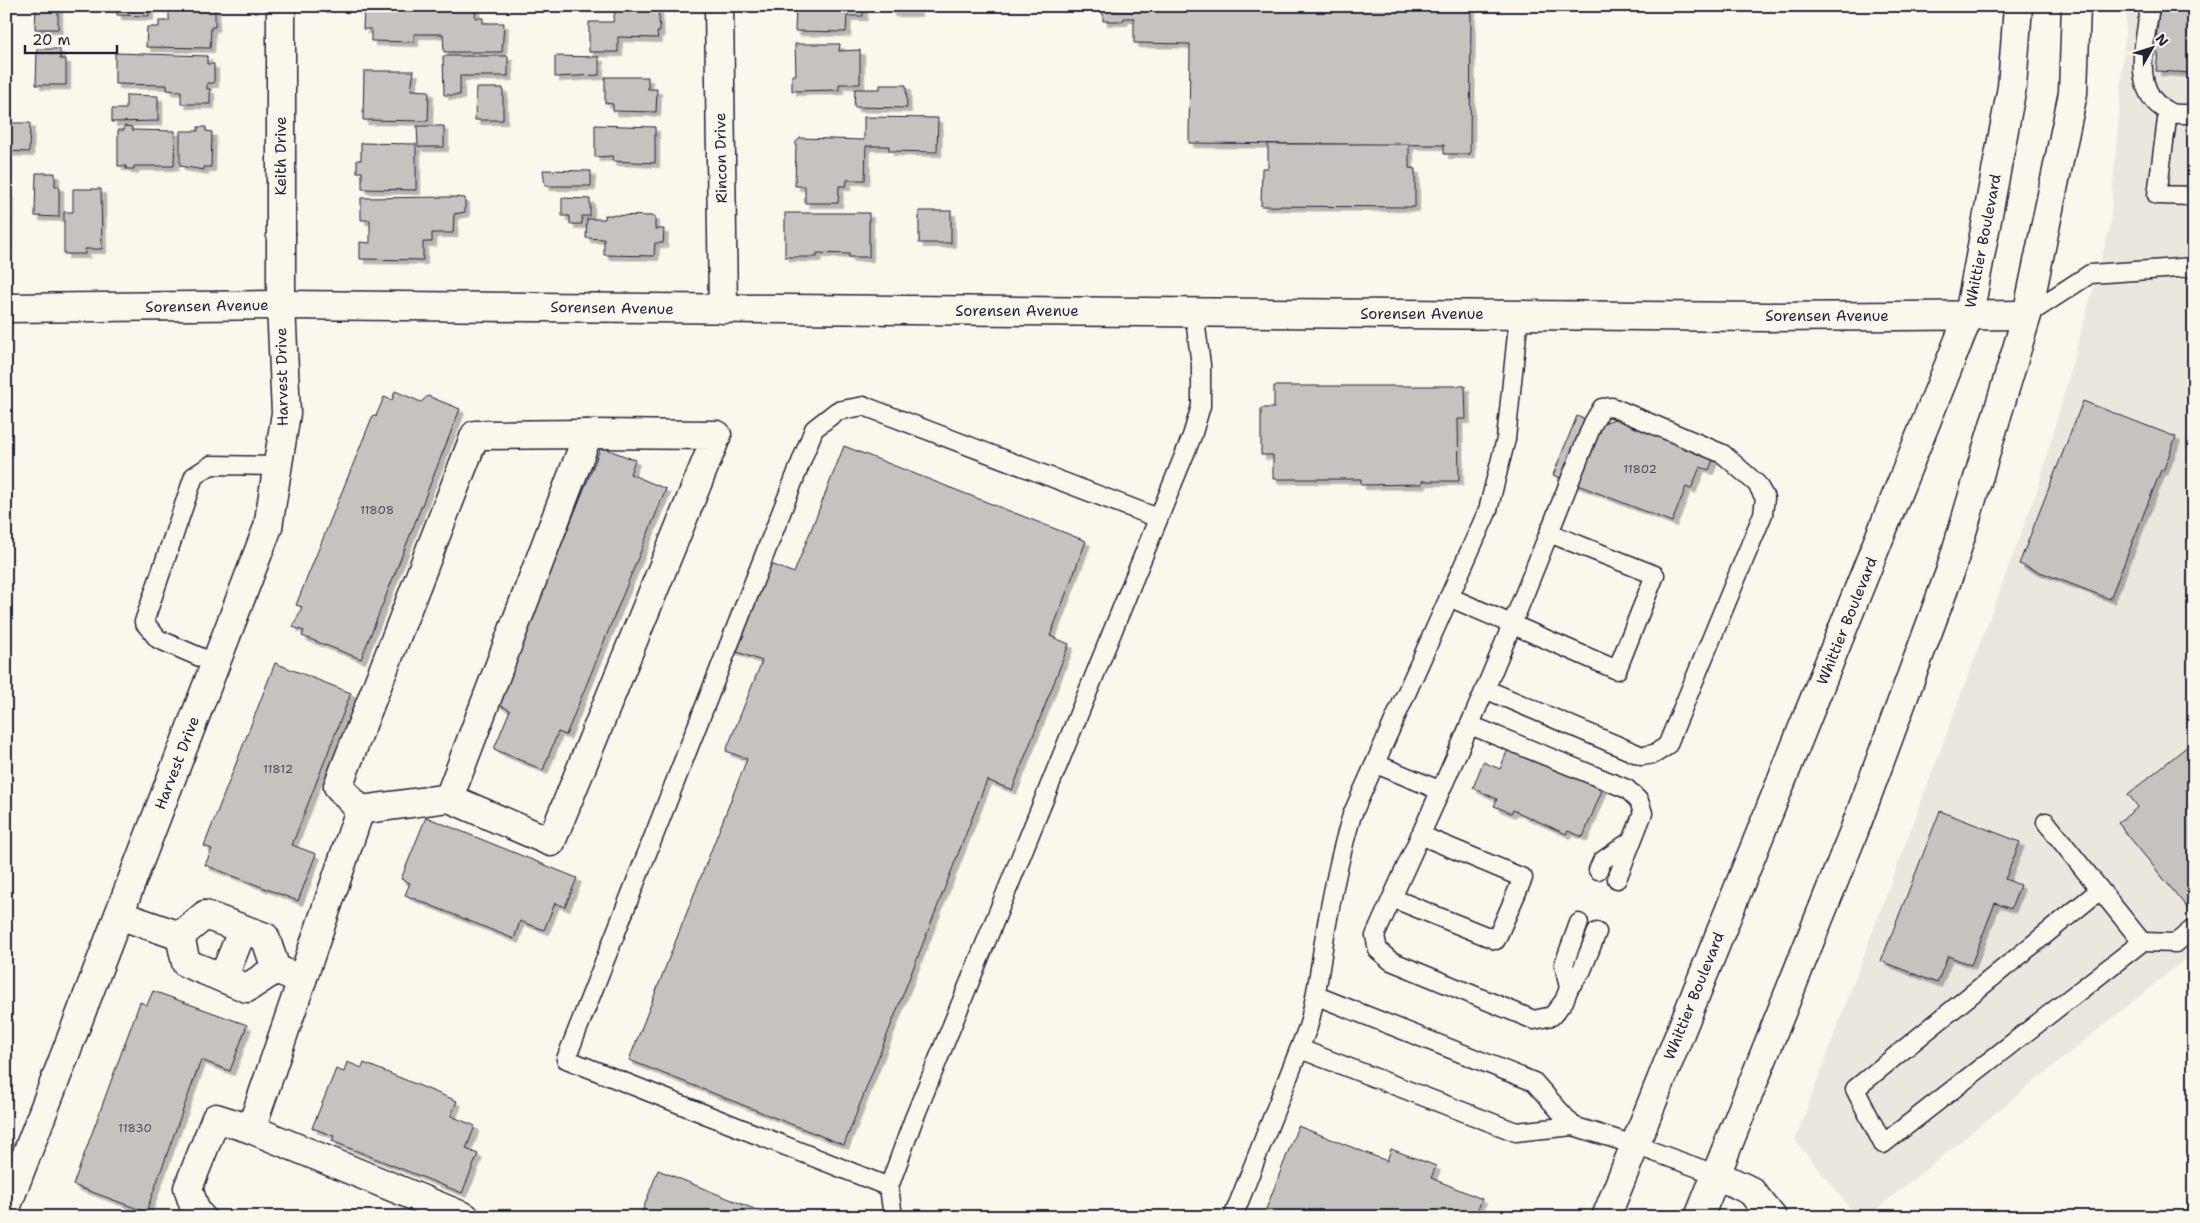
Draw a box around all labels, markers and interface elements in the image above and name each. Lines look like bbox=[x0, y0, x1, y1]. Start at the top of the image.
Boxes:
scale bar bbox=[25, 22, 118, 54]
north arrow bbox=[2128, 22, 2178, 72]
text: 20 m bbox=[32, 30, 71, 50]
text: N bbox=[2152, 30, 2173, 50]
street label: Rincon Drive bbox=[710, 112, 732, 204]
street label: Keith Drive bbox=[271, 116, 291, 196]
street label: Whittier Boulevard bbox=[1960, 172, 2006, 310]
street label: Sorensen Avenue bbox=[145, 295, 269, 317]
street label: Sorensen Avenue bbox=[550, 297, 674, 319]
street label: Sorensen Avenue bbox=[955, 301, 1079, 321]
street label: Sorensen Avenue bbox=[1360, 304, 1484, 324]
street label: Sorensen Avenue bbox=[1765, 306, 1889, 326]
street label: Harvest Drive bbox=[271, 327, 293, 427]
house number: 11802 bbox=[1623, 461, 1657, 477]
house number: 11808 bbox=[360, 502, 394, 518]
street label: Whittier Boulevard bbox=[1812, 554, 1882, 688]
street label: Harvest Drive bbox=[150, 713, 204, 813]
house number: 11812 bbox=[263, 761, 293, 777]
street label: Whittier Boulevard bbox=[1659, 929, 1729, 1063]
house number: 11830 bbox=[118, 1120, 152, 1136]

